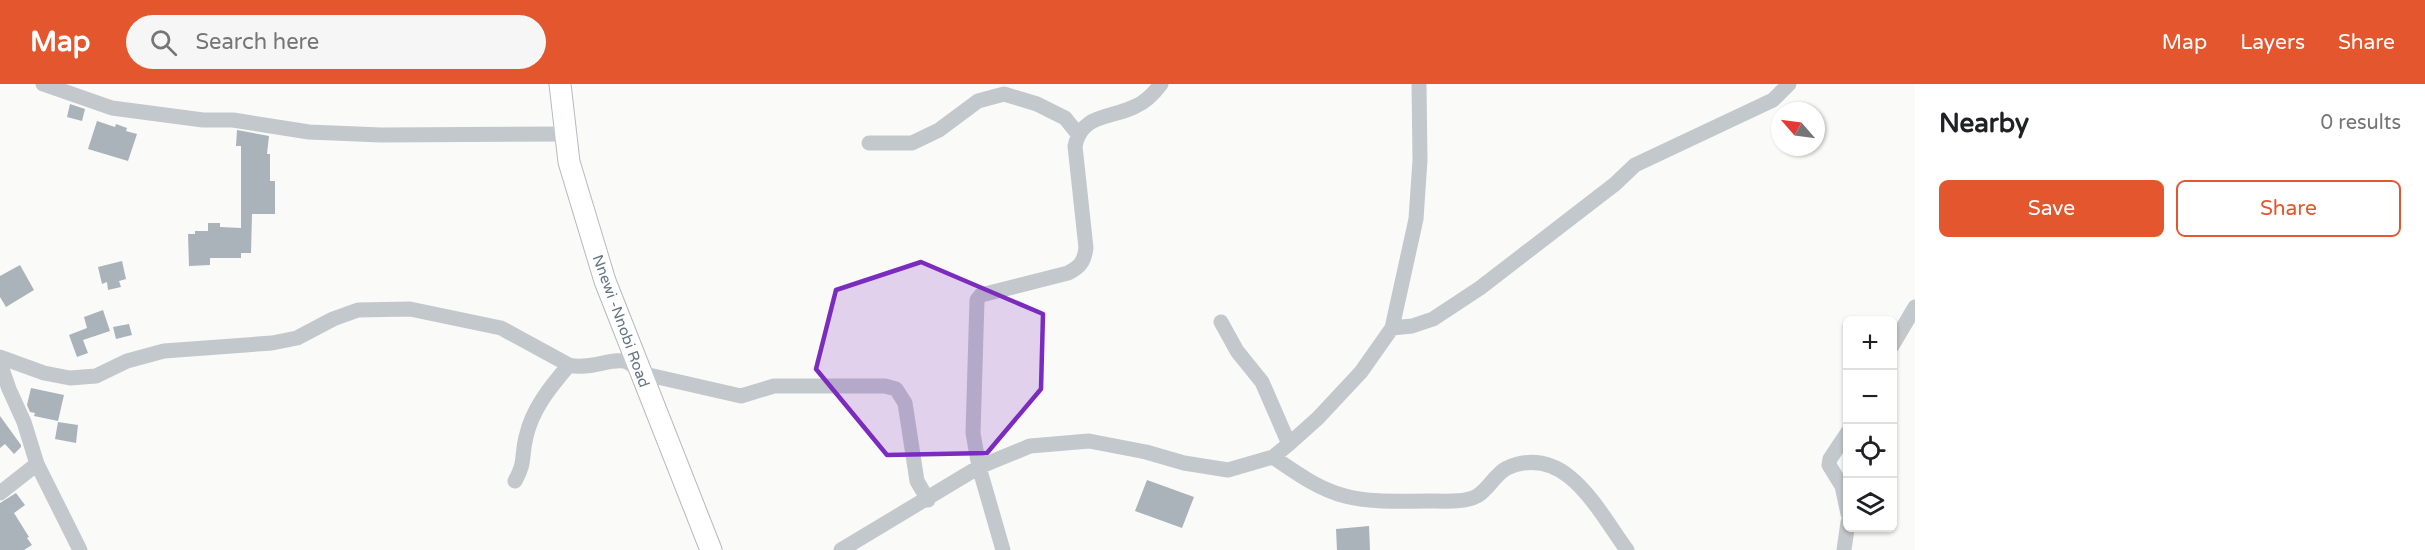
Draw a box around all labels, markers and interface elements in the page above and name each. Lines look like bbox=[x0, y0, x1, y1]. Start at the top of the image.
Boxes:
search box bbox=[126, 15, 546, 69]
text: Map bbox=[30, 25, 90, 59]
icon: search bbox=[147, 26, 180, 59]
text: Search here bbox=[195, 29, 319, 55]
text: Map bbox=[2162, 30, 2207, 55]
text: Layers bbox=[2240, 30, 2305, 55]
text: Share bbox=[2338, 30, 2395, 55]
north arrow bbox=[1771, 102, 1825, 156]
text: Nearby bbox=[1939, 108, 2029, 139]
text: 0 results bbox=[2321, 111, 2401, 135]
button: Save bbox=[1939, 180, 2164, 237]
button: Share bbox=[2176, 180, 2401, 237]
street label: Nnewi -Nnobi Road bbox=[589, 252, 653, 390]
map controls bbox=[1843, 316, 1897, 532]
button: + bbox=[1843, 316, 1897, 370]
button: − bbox=[1843, 370, 1897, 424]
button: locate bbox=[1843, 424, 1897, 478]
button: layers bbox=[1843, 478, 1897, 532]

